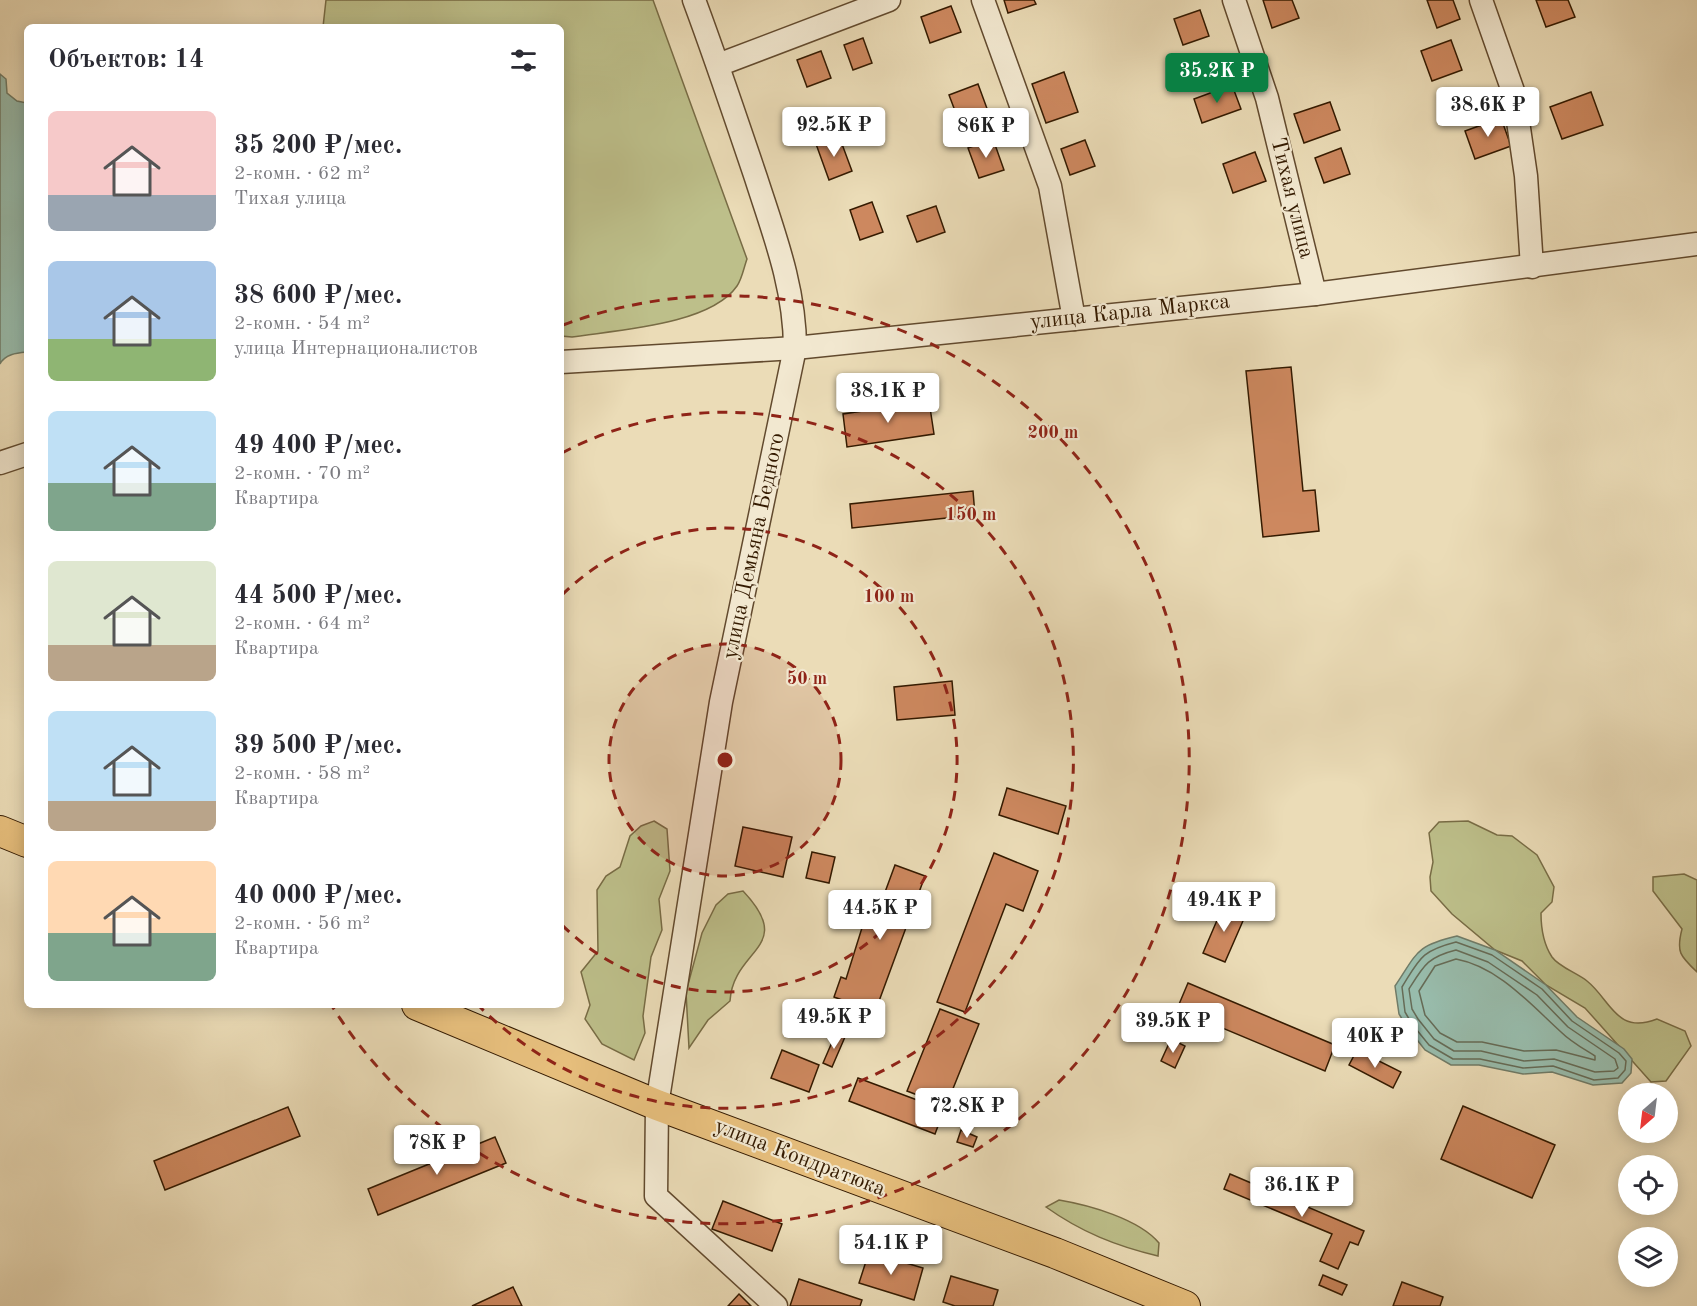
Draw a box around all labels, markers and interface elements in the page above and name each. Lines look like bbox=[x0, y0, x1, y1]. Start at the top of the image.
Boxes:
icon: filters bbox=[507, 44, 540, 77]
text: Объектов: 14 bbox=[48, 47, 204, 73]
pin: 35.2K ₽ bbox=[1162, 53, 1272, 104]
text: 35.2K ₽ bbox=[1179, 62, 1255, 82]
pin: 38.6K ₽ bbox=[1433, 87, 1543, 138]
text: 38.6K ₽ bbox=[1450, 96, 1526, 116]
pin: 92.5K ₽ bbox=[779, 107, 889, 158]
pin: 86K ₽ bbox=[944, 108, 1028, 159]
text: 92.5K ₽ bbox=[796, 116, 872, 136]
text: 86K ₽ bbox=[957, 117, 1015, 137]
text: 35 200 ₽/мес. bbox=[234, 133, 402, 159]
icon: home bbox=[96, 135, 168, 207]
street label: Тихая улица bbox=[1266, 135, 1318, 261]
text: 2-комн. · 62 m² bbox=[234, 164, 370, 184]
text: Тихая улица bbox=[234, 189, 346, 209]
text: 38 600 ₽/мес. bbox=[234, 283, 402, 309]
icon: home bbox=[96, 285, 168, 357]
street label: улица Карла Маркса bbox=[1029, 291, 1231, 333]
text: 2-комн. · 54 m² bbox=[234, 314, 370, 334]
text: улица Интернационалистов bbox=[234, 339, 478, 359]
pin: 38.1K ₽ bbox=[833, 373, 943, 424]
text: 38.1K ₽ bbox=[850, 382, 926, 402]
text: 200 m bbox=[1028, 424, 1078, 442]
street label: улица Демьяна Бедного bbox=[719, 431, 789, 661]
text: 49 400 ₽/мес. bbox=[234, 433, 402, 459]
icon: home bbox=[96, 435, 168, 507]
text: 2-комн. · 70 m² bbox=[234, 464, 370, 484]
text: Квартира bbox=[234, 489, 319, 509]
text: 150 m bbox=[946, 506, 996, 524]
text: 44 500 ₽/мес. bbox=[234, 583, 402, 609]
icon: home bbox=[96, 585, 168, 657]
text: 100 m bbox=[864, 588, 914, 606]
text: 2-комн. · 64 m² bbox=[234, 614, 370, 634]
text: Квартира bbox=[234, 639, 319, 659]
text: 50 m bbox=[787, 670, 827, 688]
text: 39 500 ₽/мес. bbox=[234, 733, 402, 759]
icon: home bbox=[96, 735, 168, 807]
centre of rings bbox=[715, 750, 735, 770]
text: 2-комн. · 58 m² bbox=[234, 764, 370, 784]
text: Квартира bbox=[234, 789, 319, 809]
pin: 49.4K ₽ bbox=[1169, 882, 1279, 933]
text: 40 000 ₽/мес. bbox=[234, 883, 402, 909]
icon: home bbox=[96, 885, 168, 957]
pin: 44.5K ₽ bbox=[825, 890, 935, 941]
text: 49.4K ₽ bbox=[1186, 891, 1262, 911]
text: 44.5K ₽ bbox=[842, 899, 918, 919]
text: 2-комн. · 56 m² bbox=[234, 914, 370, 934]
text: Квартира bbox=[234, 939, 319, 959]
pin: 49.5K ₽ bbox=[779, 999, 889, 1050]
pin: 39.5K ₽ bbox=[1118, 1003, 1228, 1054]
text: 49.5K ₽ bbox=[796, 1008, 872, 1028]
text: 39.5K ₽ bbox=[1135, 1012, 1211, 1032]
pin: 40K ₽ bbox=[1333, 1018, 1417, 1069]
text: 40K ₽ bbox=[1346, 1027, 1404, 1047]
north arrow bbox=[1618, 1083, 1678, 1143]
map controls bbox=[1618, 1083, 1678, 1287]
pin: 72.8K ₽ bbox=[912, 1088, 1022, 1139]
text: 72.8K ₽ bbox=[929, 1097, 1005, 1117]
street label: улица Кондратюка bbox=[711, 1115, 889, 1201]
pin: 78K ₽ bbox=[395, 1125, 479, 1176]
text: 78K ₽ bbox=[408, 1134, 466, 1154]
button: locate bbox=[1618, 1155, 1678, 1215]
pin: 36.1K ₽ bbox=[1247, 1167, 1357, 1218]
text: 36.1K ₽ bbox=[1264, 1176, 1340, 1196]
pin: 54.1K ₽ bbox=[836, 1225, 946, 1276]
button: layers bbox=[1618, 1227, 1678, 1287]
text: 54.1K ₽ bbox=[853, 1234, 929, 1254]

